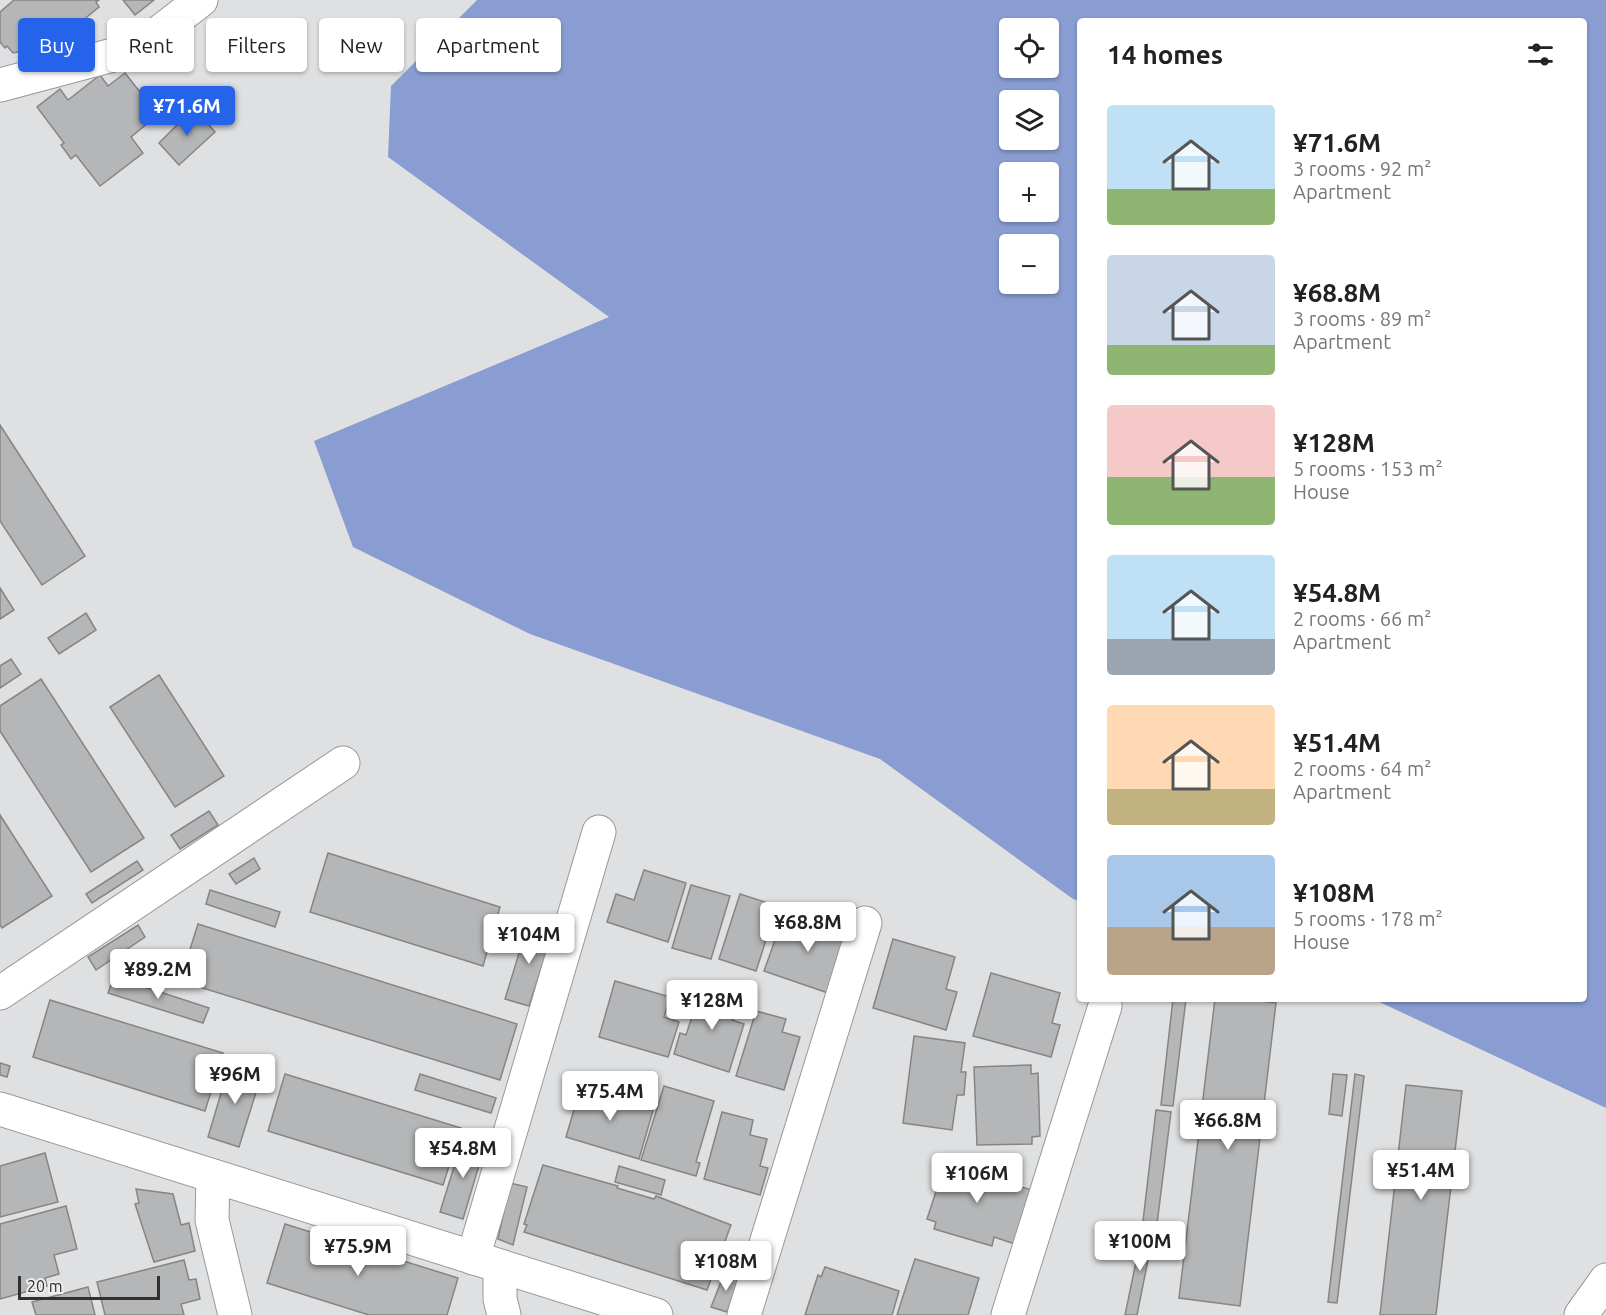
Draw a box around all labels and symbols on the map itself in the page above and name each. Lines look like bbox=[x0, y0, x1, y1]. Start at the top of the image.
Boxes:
pin: ¥71.6M bbox=[138, 86, 236, 137]
pin: ¥68.8M bbox=[759, 902, 857, 953]
pin: ¥104M bbox=[487, 914, 571, 965]
pin: ¥89.2M bbox=[109, 949, 207, 1000]
pin: ¥128M bbox=[670, 980, 754, 1031]
pin: ¥96M bbox=[199, 1054, 271, 1105]
pin: ¥75.4M bbox=[561, 1071, 659, 1122]
pin: ¥66.8M bbox=[1179, 1100, 1277, 1151]
pin: ¥54.8M bbox=[414, 1128, 512, 1179]
pin: ¥51.4M bbox=[1372, 1150, 1470, 1201]
pin: ¥106M bbox=[935, 1153, 1019, 1204]
pin: ¥100M bbox=[1098, 1221, 1182, 1272]
pin: ¥75.9M bbox=[309, 1226, 407, 1277]
pin: ¥108M bbox=[684, 1241, 768, 1292]
scale bar bbox=[18, 1273, 160, 1300]

